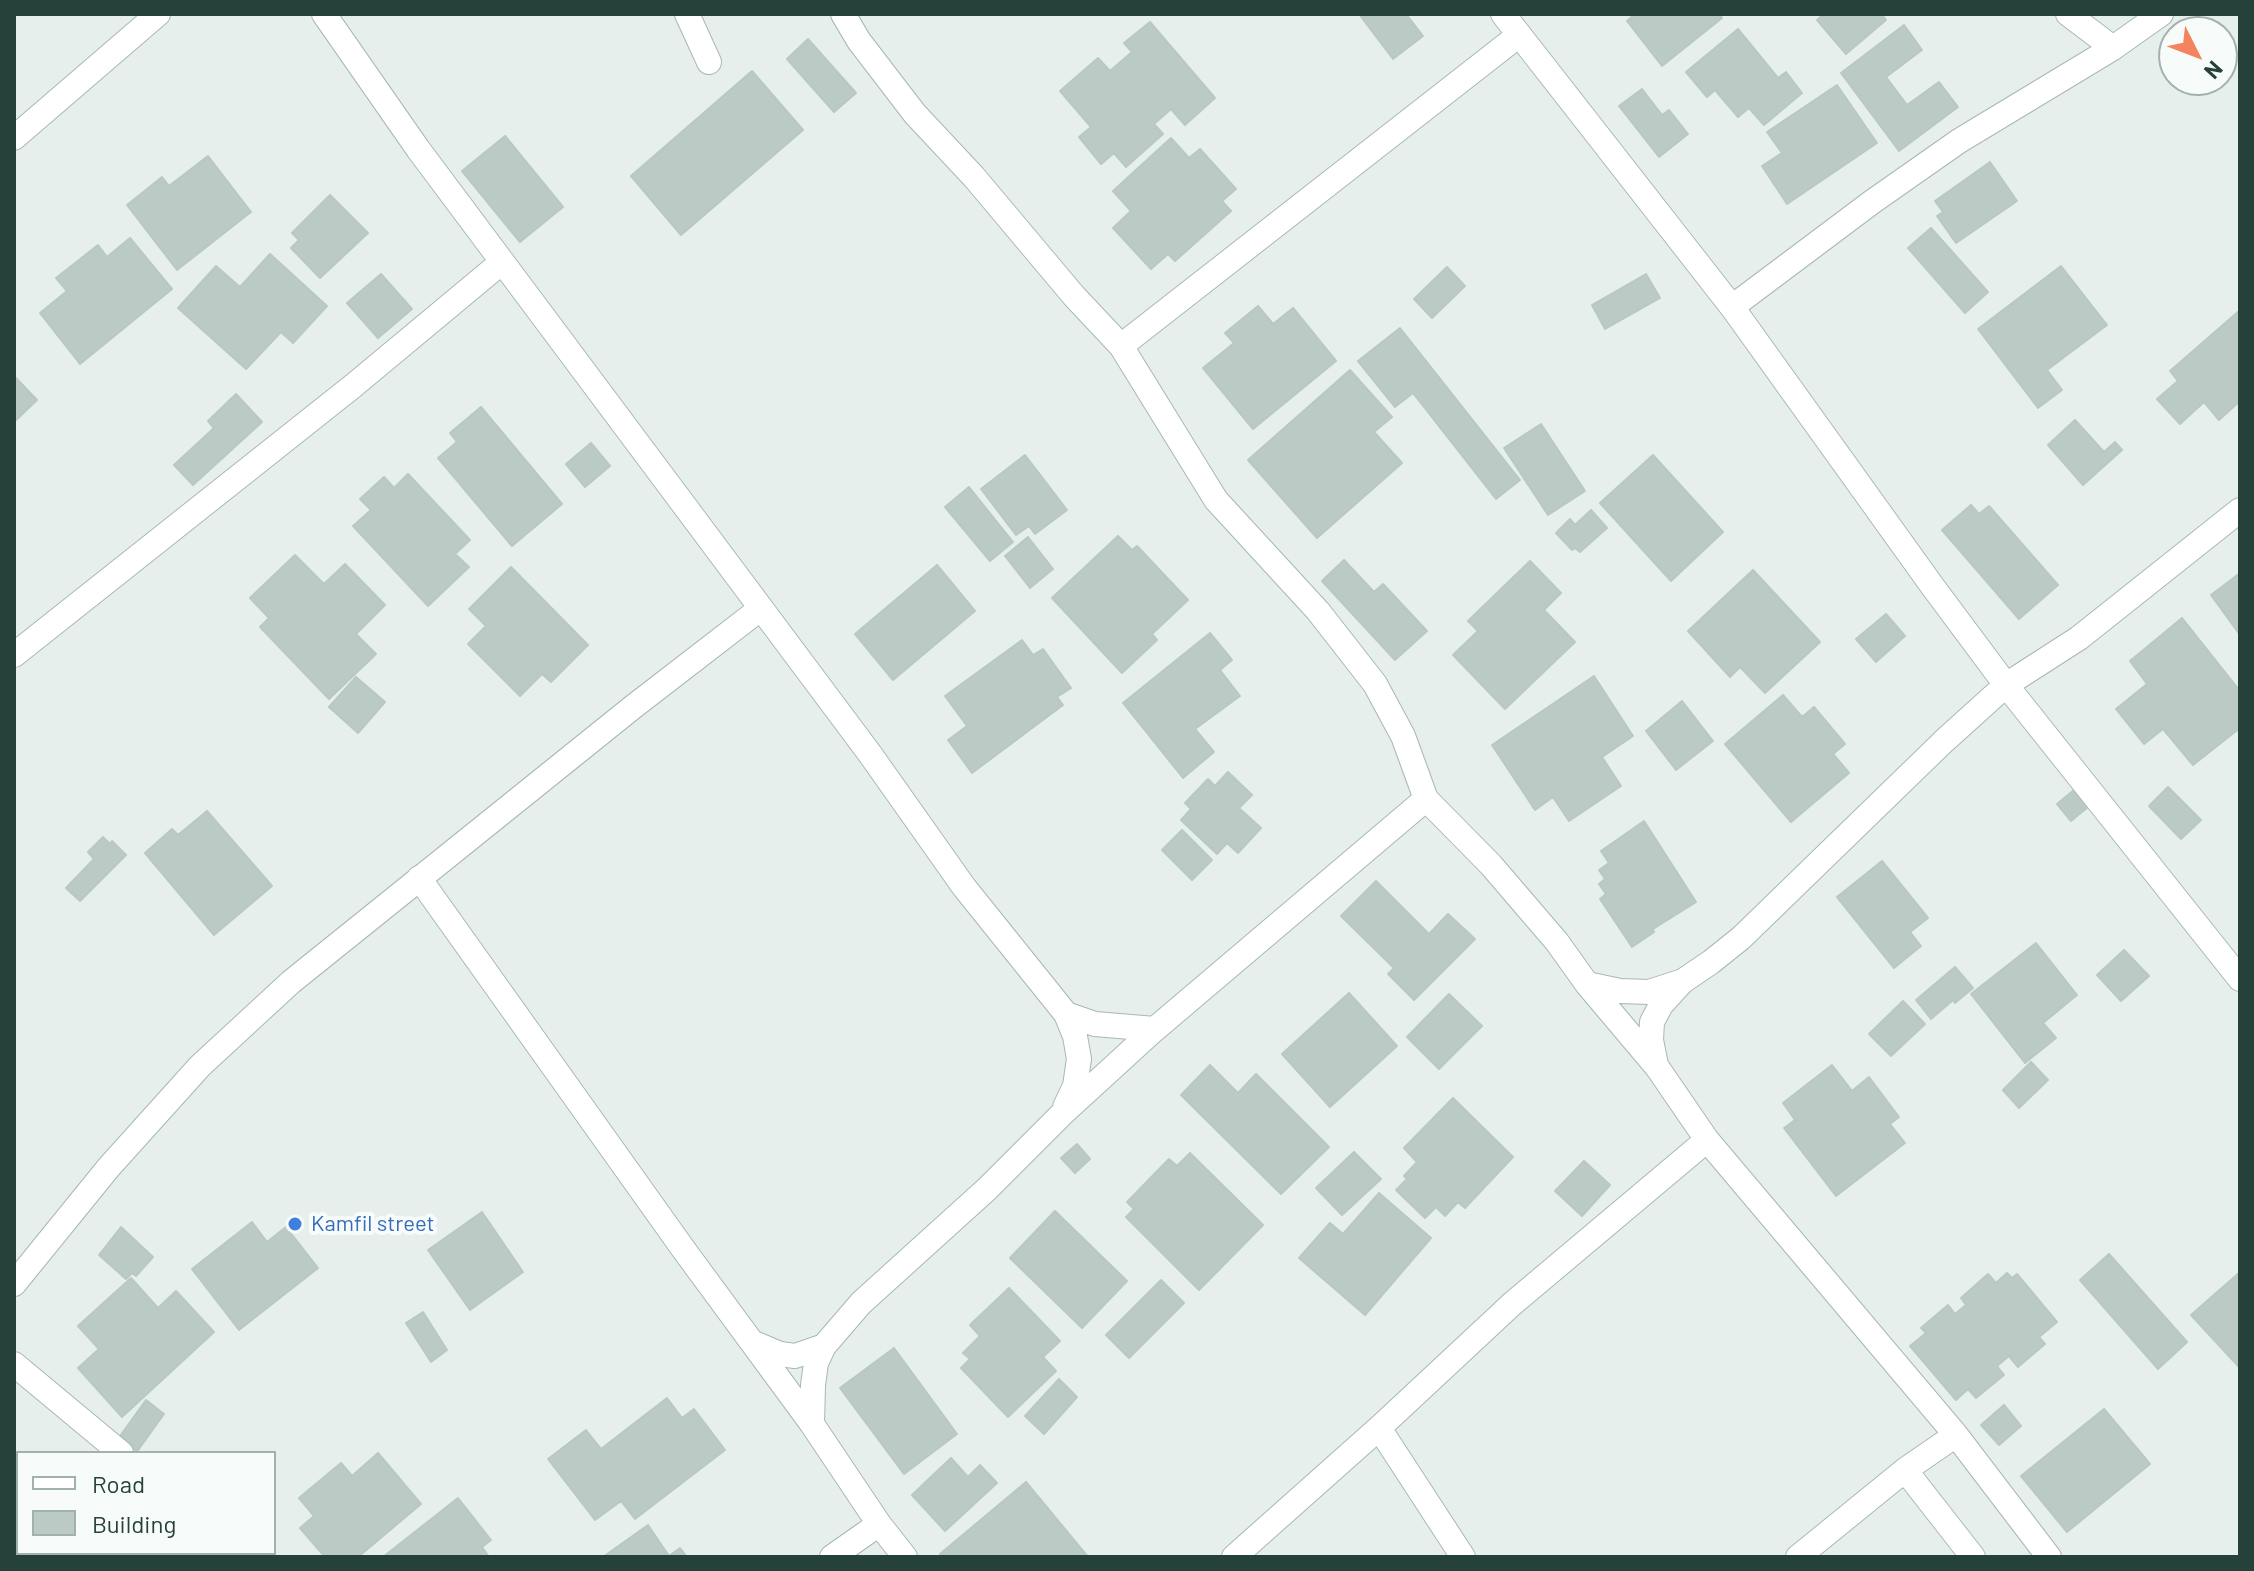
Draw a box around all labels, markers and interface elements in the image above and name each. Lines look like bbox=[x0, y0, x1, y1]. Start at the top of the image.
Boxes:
north arrow bbox=[2158, 16, 2238, 96]
text: N bbox=[2200, 57, 2229, 85]
place label: Kamfil street bbox=[311, 1211, 435, 1237]
marker: Kamfil street bbox=[286, 1215, 304, 1233]
legend bbox=[16, 1451, 276, 1555]
text: Road bbox=[92, 1469, 145, 1498]
text: Building bbox=[92, 1509, 176, 1538]

